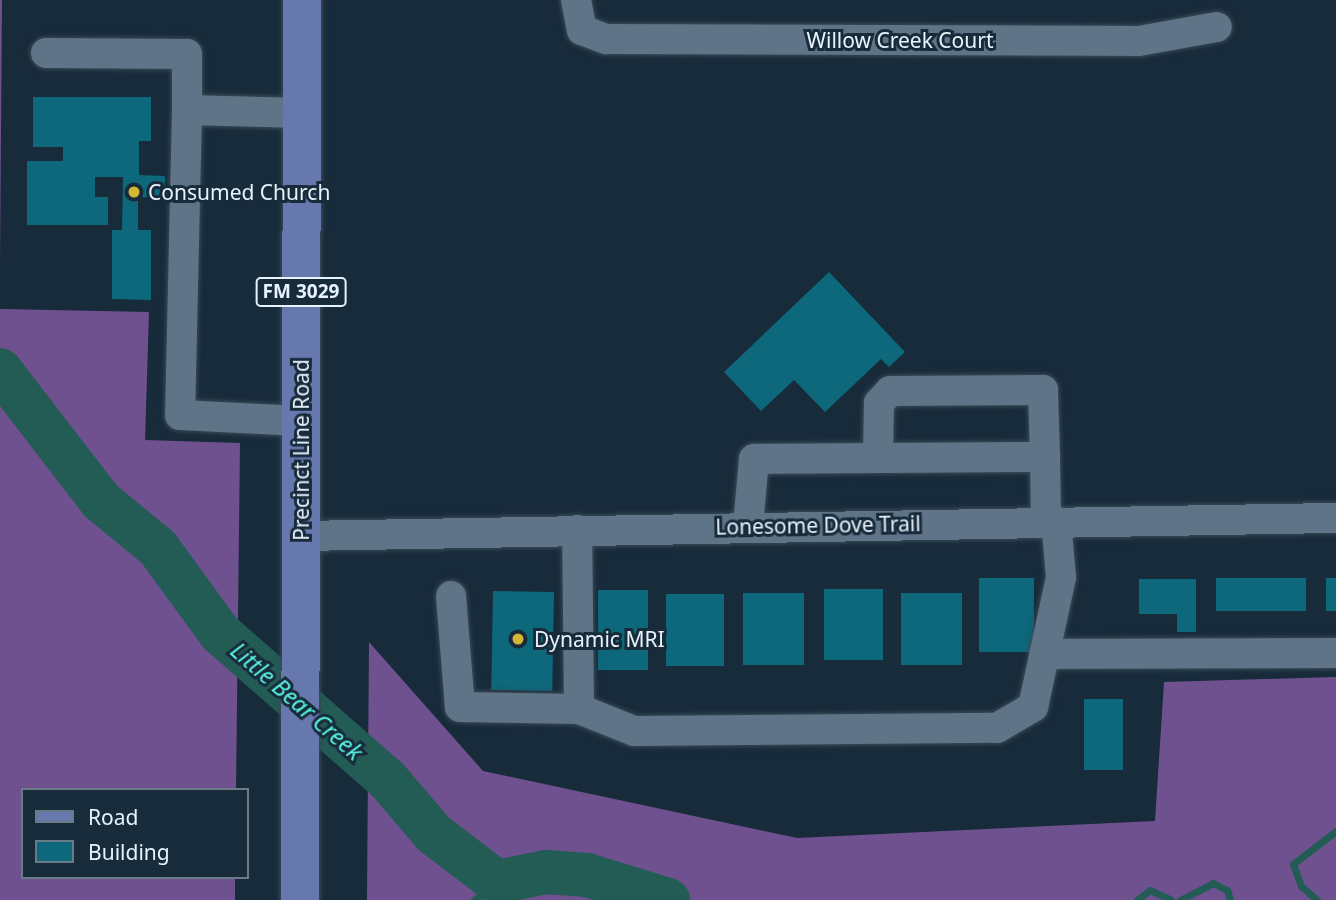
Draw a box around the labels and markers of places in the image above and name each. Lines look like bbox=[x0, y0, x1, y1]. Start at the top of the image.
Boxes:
place label: Consumed Church bbox=[148, 179, 330, 205]
marker: Consumed Church bbox=[126, 184, 142, 200]
place label: Dynamic MRI bbox=[534, 626, 665, 652]
marker: Dynamic MRI bbox=[508, 629, 528, 649]

